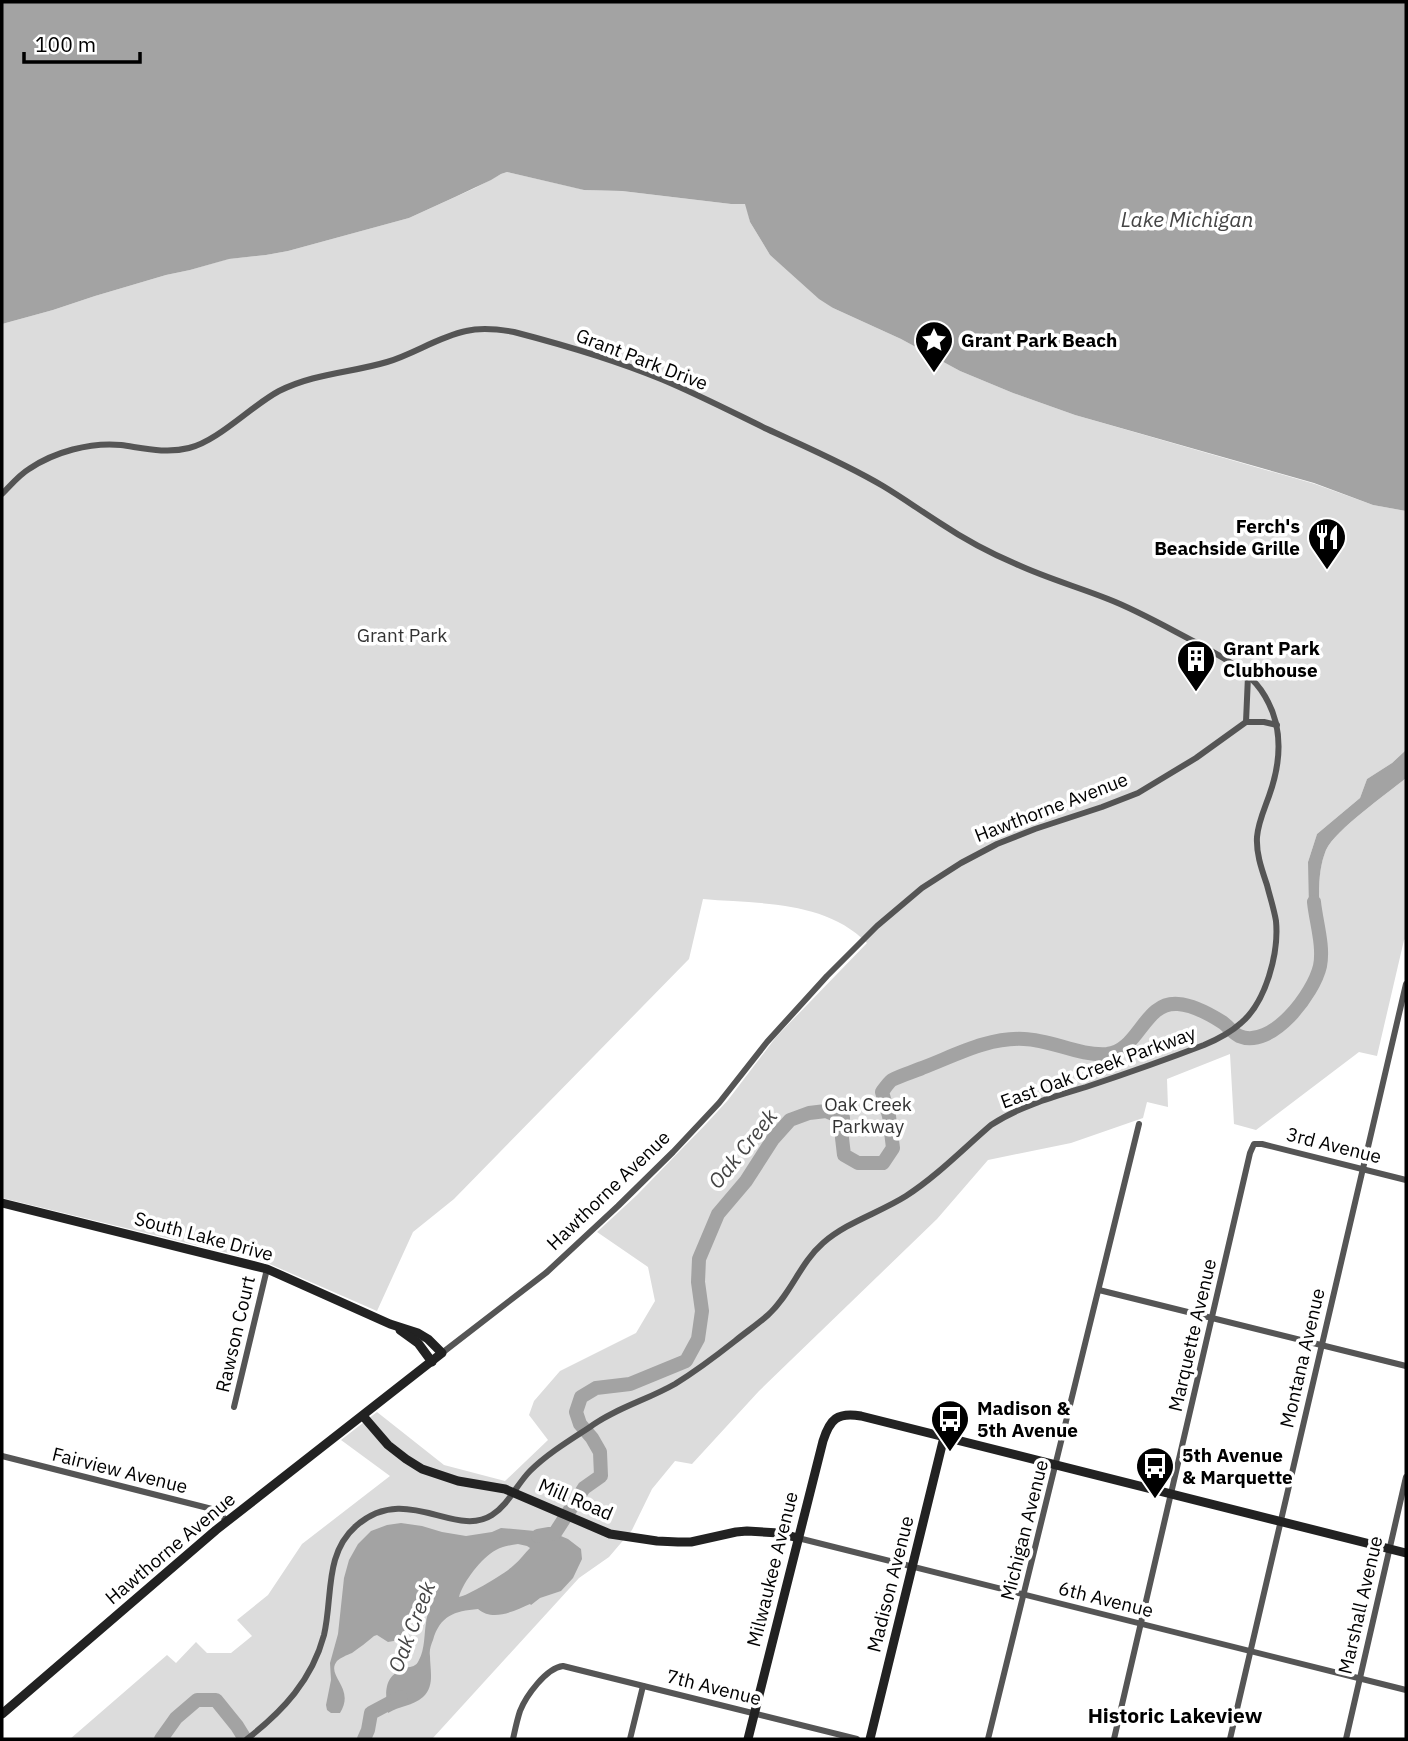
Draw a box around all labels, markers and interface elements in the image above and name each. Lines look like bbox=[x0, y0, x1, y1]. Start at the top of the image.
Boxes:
scale bar bbox=[24, 21, 140, 65]
text: 100 m bbox=[35, 30, 96, 58]
water label: Lake Michigan bbox=[1121, 205, 1253, 233]
place icon: Grant Park Beach bbox=[913, 319, 955, 374]
street label: Grant Park Drive bbox=[573, 323, 711, 395]
place label: Grant Park Beach bbox=[961, 328, 1117, 352]
place label: Ferch's Beachside Grille bbox=[1154, 514, 1300, 560]
restaurant icon: Ferch's Beachside Grille bbox=[1306, 516, 1348, 571]
park label: Grant Park bbox=[357, 623, 447, 647]
place label: Grant Park Clubhouse bbox=[1223, 636, 1320, 682]
building icon: Grant Park Clubhouse bbox=[1175, 638, 1217, 693]
street label: Hawthorne Avenue bbox=[971, 767, 1131, 847]
street label: East Oak Creek Parkway bbox=[997, 1020, 1199, 1114]
park label: Oak Creek Parkway bbox=[824, 1092, 912, 1138]
water label: Oak Creek bbox=[701, 1102, 784, 1194]
street label: 3rd Avenue bbox=[1284, 1122, 1384, 1168]
street label: Hawthorne Avenue bbox=[541, 1125, 675, 1255]
street label: South Lake Drive bbox=[132, 1206, 276, 1266]
street label: Marquette Avenue bbox=[1163, 1256, 1221, 1414]
street label: Rawson Court bbox=[210, 1273, 260, 1395]
street label: Montana Avenue bbox=[1274, 1286, 1330, 1430]
place label: Madison & 5th Avenue bbox=[977, 1396, 1078, 1442]
bus stop icon: Madison & 5th Avenue bbox=[929, 1398, 971, 1453]
street label: Fairview Avenue bbox=[50, 1442, 190, 1498]
place label: 5th Avenue & Marquette bbox=[1182, 1443, 1293, 1489]
bus stop icon: 5th Avenue & Marquette bbox=[1134, 1445, 1176, 1500]
street label: Michigan Avenue bbox=[995, 1457, 1053, 1603]
street label: Mill Road bbox=[535, 1473, 617, 1525]
street label: Hawthorne Avenue bbox=[100, 1487, 240, 1609]
street label: Milwaukee Avenue bbox=[741, 1489, 803, 1649]
street label: Madison Avenue bbox=[861, 1513, 919, 1655]
street label: Marshall Avenue bbox=[1332, 1534, 1388, 1676]
water label: Oak Creek bbox=[381, 1576, 442, 1676]
street label: 6th Avenue bbox=[1056, 1576, 1156, 1622]
street label: 7th Avenue bbox=[664, 1664, 764, 1710]
district label: Historic Lakeview bbox=[1088, 1701, 1263, 1729]

